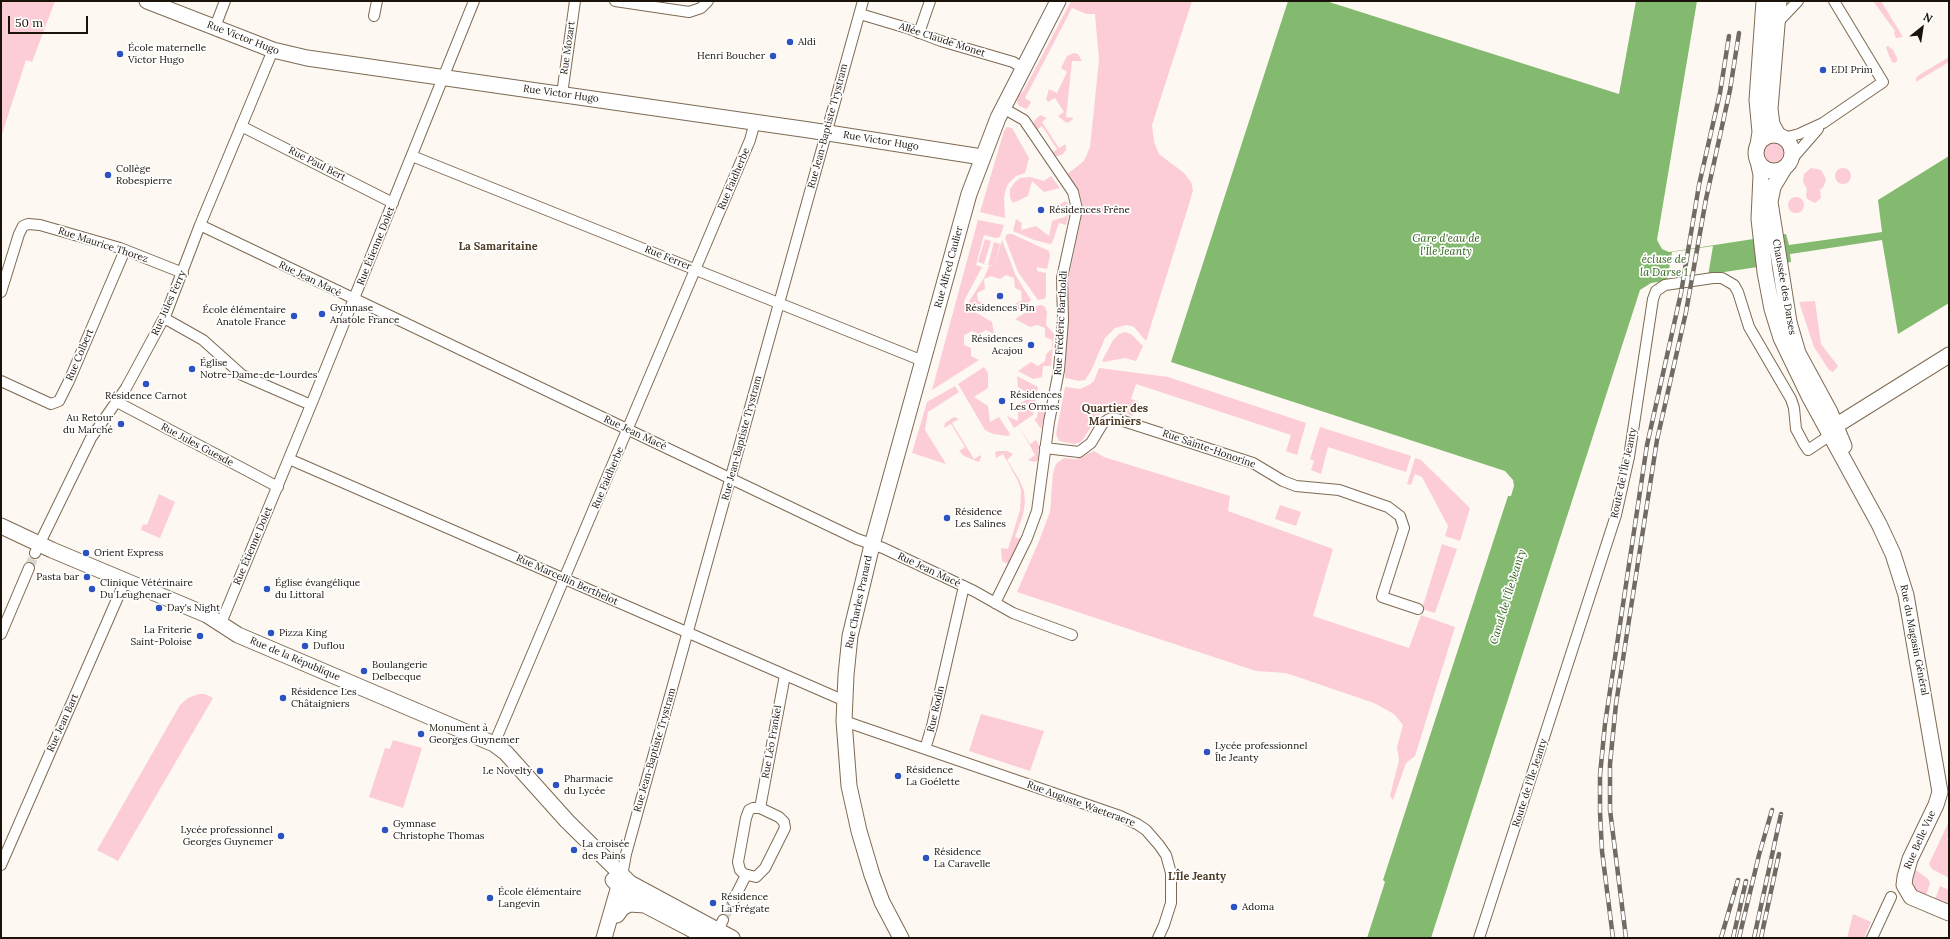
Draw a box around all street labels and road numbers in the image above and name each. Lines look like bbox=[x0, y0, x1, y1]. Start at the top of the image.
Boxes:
street label: Rue Victor Hugo bbox=[205, 19, 281, 57]
street label: Allée Claude Monet bbox=[897, 20, 987, 60]
street label: Rue Mozart bbox=[558, 21, 578, 75]
street label: Rue Jean-Baptiste Trystram bbox=[806, 62, 850, 190]
street label: Rue Victor Hugo bbox=[522, 83, 600, 105]
street label: Rue Victor Hugo bbox=[842, 129, 920, 153]
street label: Rue Paul Bert bbox=[286, 144, 348, 184]
street label: Rue Faidherbe bbox=[716, 146, 752, 212]
street label: Rue Étienne Dolet bbox=[355, 205, 397, 287]
street label: Rue Maurice Thorez bbox=[56, 225, 150, 265]
street label: Rue Alfred Caulier bbox=[932, 225, 966, 309]
street label: Chaussée des Darses bbox=[1770, 238, 1798, 336]
street label: Rue Ferrer bbox=[643, 243, 693, 273]
street label: Rue Jean Macé bbox=[277, 259, 343, 299]
street label: Rue Jules Ferry bbox=[149, 268, 189, 338]
street label: Rue Frédéric Bartholdi bbox=[1052, 270, 1070, 376]
street label: Rue Colbert bbox=[64, 327, 96, 383]
street label: Rue Jean-Baptiste Trystram bbox=[720, 374, 764, 502]
street label: Rue Jean Macé bbox=[602, 413, 668, 453]
street label: Rue Jules Guesde bbox=[159, 421, 235, 469]
street label: Rue Sainte-Honorine bbox=[1161, 427, 1257, 471]
street label: Route de l'Île Jeanty bbox=[1609, 427, 1639, 519]
street label: Rue Faidherbe bbox=[590, 445, 626, 511]
street label: Rue Étienne Dolet bbox=[231, 505, 275, 587]
street label: Rue Jean Macé bbox=[896, 550, 962, 590]
street label: Rue Marcellin Berthelot bbox=[514, 552, 620, 608]
street label: Rue Charles Pranard bbox=[843, 554, 875, 650]
street label: Rue du Magasin Général bbox=[1897, 584, 1931, 696]
street label: Rue de la République bbox=[248, 635, 342, 683]
street label: Rue Rodin bbox=[925, 685, 947, 733]
street label: Rue Jean-Baptiste Trystram bbox=[631, 686, 679, 814]
street label: Rue Jean Bart bbox=[45, 692, 81, 754]
street label: Rue Léo Frankel bbox=[760, 704, 784, 780]
street label: Route de l'Île Jeanty bbox=[1510, 737, 1550, 829]
street label: Rue Auguste Waeteraere bbox=[1025, 779, 1137, 829]
street label: Rue Belle Vue bbox=[1902, 809, 1938, 871]

